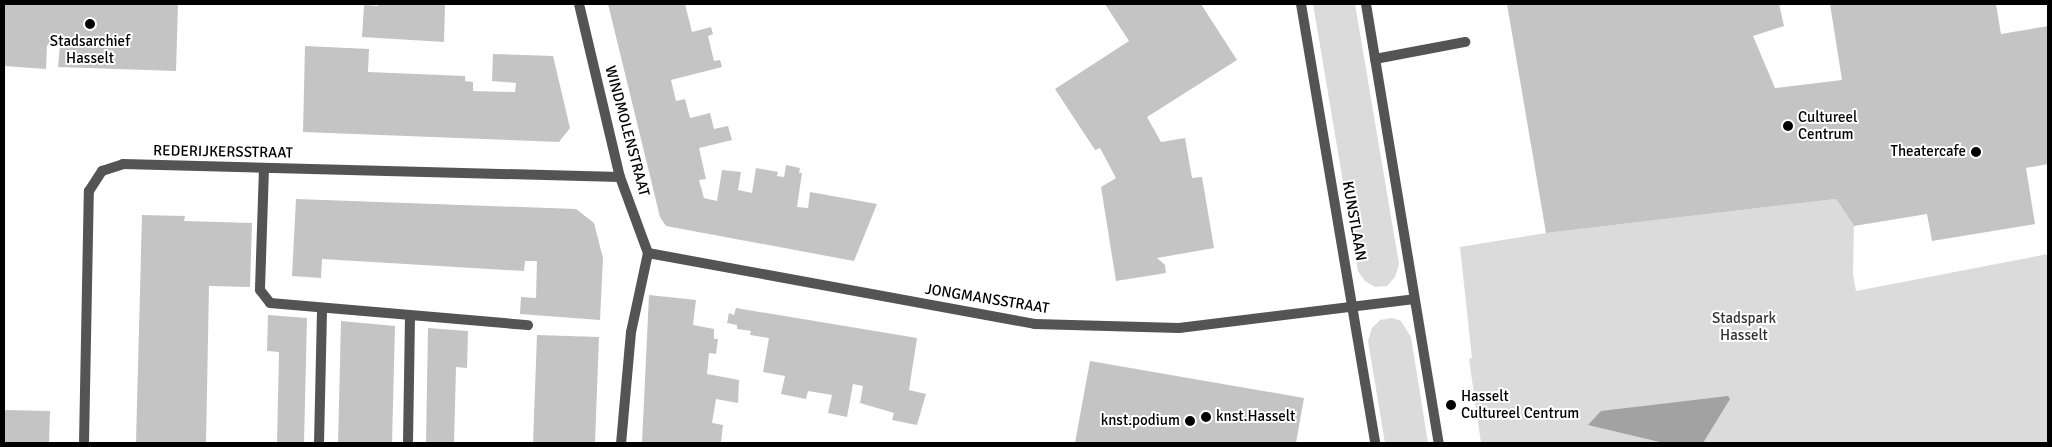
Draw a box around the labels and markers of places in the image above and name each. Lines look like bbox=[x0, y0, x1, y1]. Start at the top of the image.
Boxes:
marker: Stadsarchief Hasselt bbox=[84, 18, 96, 30]
place label: Stadsarchief Hasselt bbox=[50, 32, 130, 67]
place label: Cultureel Centrum bbox=[1798, 108, 1857, 143]
marker: Cultureel Centrum bbox=[1782, 120, 1794, 132]
place label: Theatercafe bbox=[1891, 143, 1966, 161]
marker: Theatercafe bbox=[1970, 146, 1982, 158]
place label: Hasselt Cultureel Centrum bbox=[1461, 387, 1579, 422]
marker: Hasselt Cultureel Centrum bbox=[1445, 399, 1457, 411]
place label: knst.Hasselt bbox=[1216, 408, 1295, 426]
marker: knst.Hasselt bbox=[1200, 411, 1212, 423]
place label: knst.podium bbox=[1101, 412, 1180, 430]
marker: knst.podium bbox=[1184, 415, 1196, 427]

